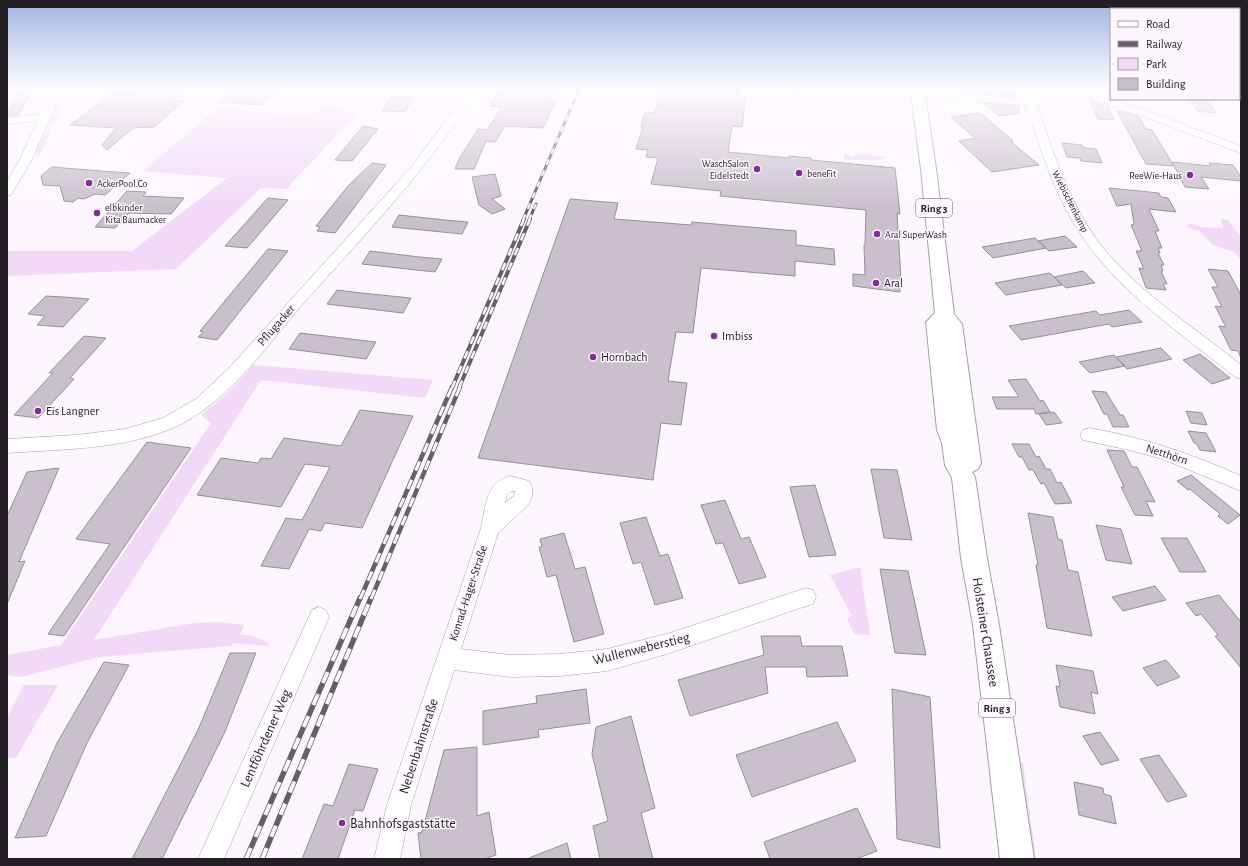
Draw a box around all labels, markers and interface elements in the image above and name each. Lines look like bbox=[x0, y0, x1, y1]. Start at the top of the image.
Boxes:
legend bbox=[1110, 8, 1240, 100]
text: Road bbox=[1146, 18, 1170, 30]
text: Railway bbox=[1146, 38, 1182, 51]
text: Park bbox=[1146, 58, 1167, 70]
text: Building bbox=[1146, 78, 1186, 90]
place label: WaschSalon Eidelstedt bbox=[702, 159, 750, 181]
marker: WaschSalon Eidelstedt bbox=[752, 164, 762, 174]
marker: beneFit bbox=[794, 168, 804, 178]
place label: beneFit bbox=[807, 169, 837, 179]
street label: Wiebischenkamp bbox=[1050, 169, 1090, 234]
marker: ReeWie-Haus bbox=[1185, 170, 1195, 180]
place label: ReeWie-Haus bbox=[1129, 171, 1182, 181]
marker: AckerPool.Co bbox=[84, 178, 94, 188]
place label: AckerPool.Co bbox=[97, 179, 148, 189]
road number: Ring 3 bbox=[916, 199, 952, 217]
place label: elbkinder Kita Baumacker bbox=[105, 203, 167, 225]
marker: elbkinder Kita Baumacker bbox=[92, 208, 102, 218]
marker: Aral SuperWash bbox=[872, 229, 882, 239]
place label: Aral SuperWash bbox=[885, 230, 947, 240]
place label: Aral bbox=[884, 277, 903, 289]
marker: Aral bbox=[871, 278, 881, 288]
street label: Pflugacker bbox=[255, 302, 297, 348]
place label: Imbiss bbox=[722, 330, 753, 342]
marker: Imbiss bbox=[709, 331, 719, 341]
place label: Hornbach bbox=[601, 351, 647, 363]
marker: Hornbach bbox=[588, 352, 598, 362]
place label: Eis Langner bbox=[46, 405, 99, 417]
marker: Eis Langner bbox=[33, 406, 43, 416]
street label: Netthörn bbox=[1145, 442, 1189, 466]
street label: Konrad-Hager-Straße bbox=[447, 544, 489, 642]
street label: Holsteiner Chaussee bbox=[969, 576, 1001, 688]
street label: Wullenweberstieg bbox=[591, 630, 691, 668]
street label: Lentföhrdener Weg bbox=[238, 687, 294, 789]
street label: Nebenbahnstraße bbox=[397, 697, 441, 796]
road number: Ring 3 bbox=[979, 699, 1015, 717]
place label: Bahnhofsgaststätte bbox=[350, 817, 456, 831]
marker: Bahnhofsgaststätte bbox=[337, 818, 347, 828]

